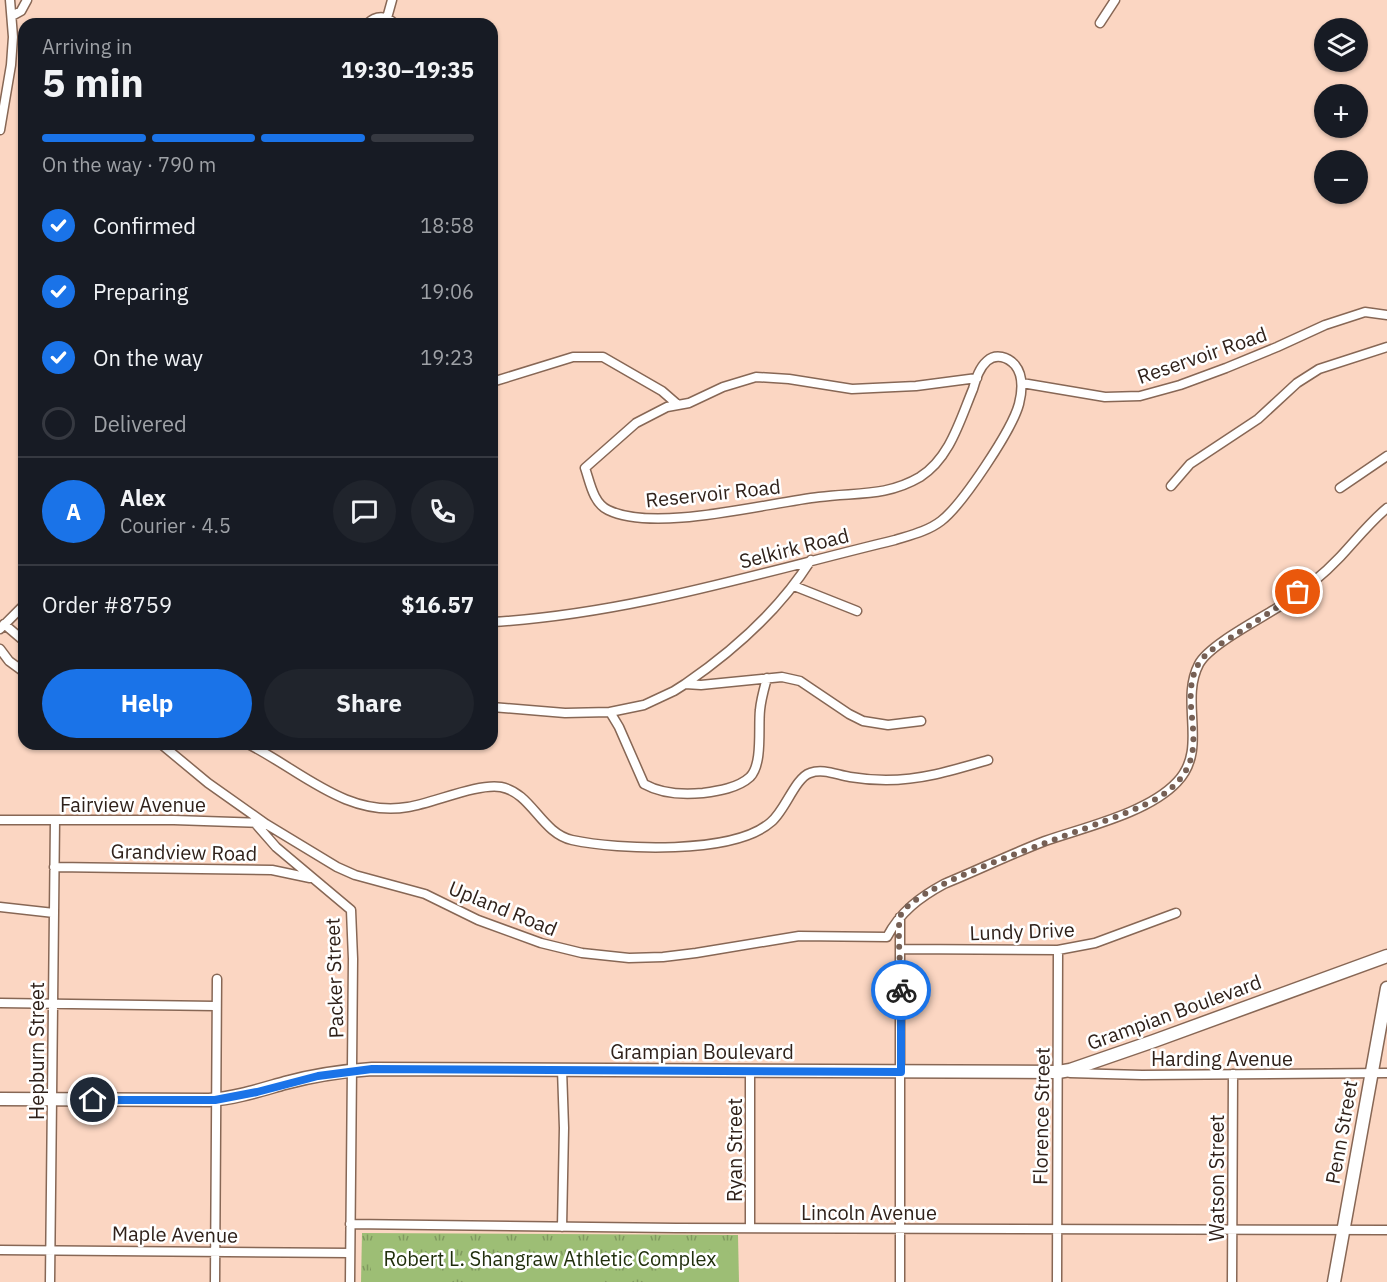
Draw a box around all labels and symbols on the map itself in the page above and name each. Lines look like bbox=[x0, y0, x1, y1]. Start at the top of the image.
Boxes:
street label: Reservoir Road bbox=[1133, 320, 1271, 390]
street label: Reservoir Road bbox=[644, 472, 782, 514]
street label: Selkirk Road bbox=[736, 521, 852, 575]
pin bbox=[1272, 566, 1323, 617]
street label: Fairview Avenue bbox=[60, 791, 206, 818]
street label: Grandview Road bbox=[110, 837, 258, 867]
street label: Upland Road bbox=[445, 874, 561, 942]
street label: Lundy Drive bbox=[969, 916, 1075, 946]
street label: Packer Street bbox=[318, 917, 350, 1039]
courier bbox=[871, 960, 931, 1020]
street label: Grampian Boulevard bbox=[1083, 968, 1265, 1056]
street label: Hepburn Street bbox=[23, 982, 50, 1120]
street label: Grampian Boulevard bbox=[610, 1038, 794, 1065]
street label: Harding Avenue bbox=[1151, 1045, 1293, 1072]
street label: Florence Street bbox=[1026, 1047, 1056, 1185]
pin bbox=[67, 1074, 118, 1125]
street label: Penn Street bbox=[1319, 1078, 1363, 1186]
street label: Ryan Street bbox=[721, 1098, 748, 1202]
street label: Watson Street bbox=[1203, 1114, 1230, 1242]
street label: Lincoln Avenue bbox=[801, 1199, 937, 1226]
street label: Maple Avenue bbox=[112, 1219, 238, 1249]
park label: Robert L. Shangraw Athletic Complex bbox=[384, 1245, 717, 1272]

